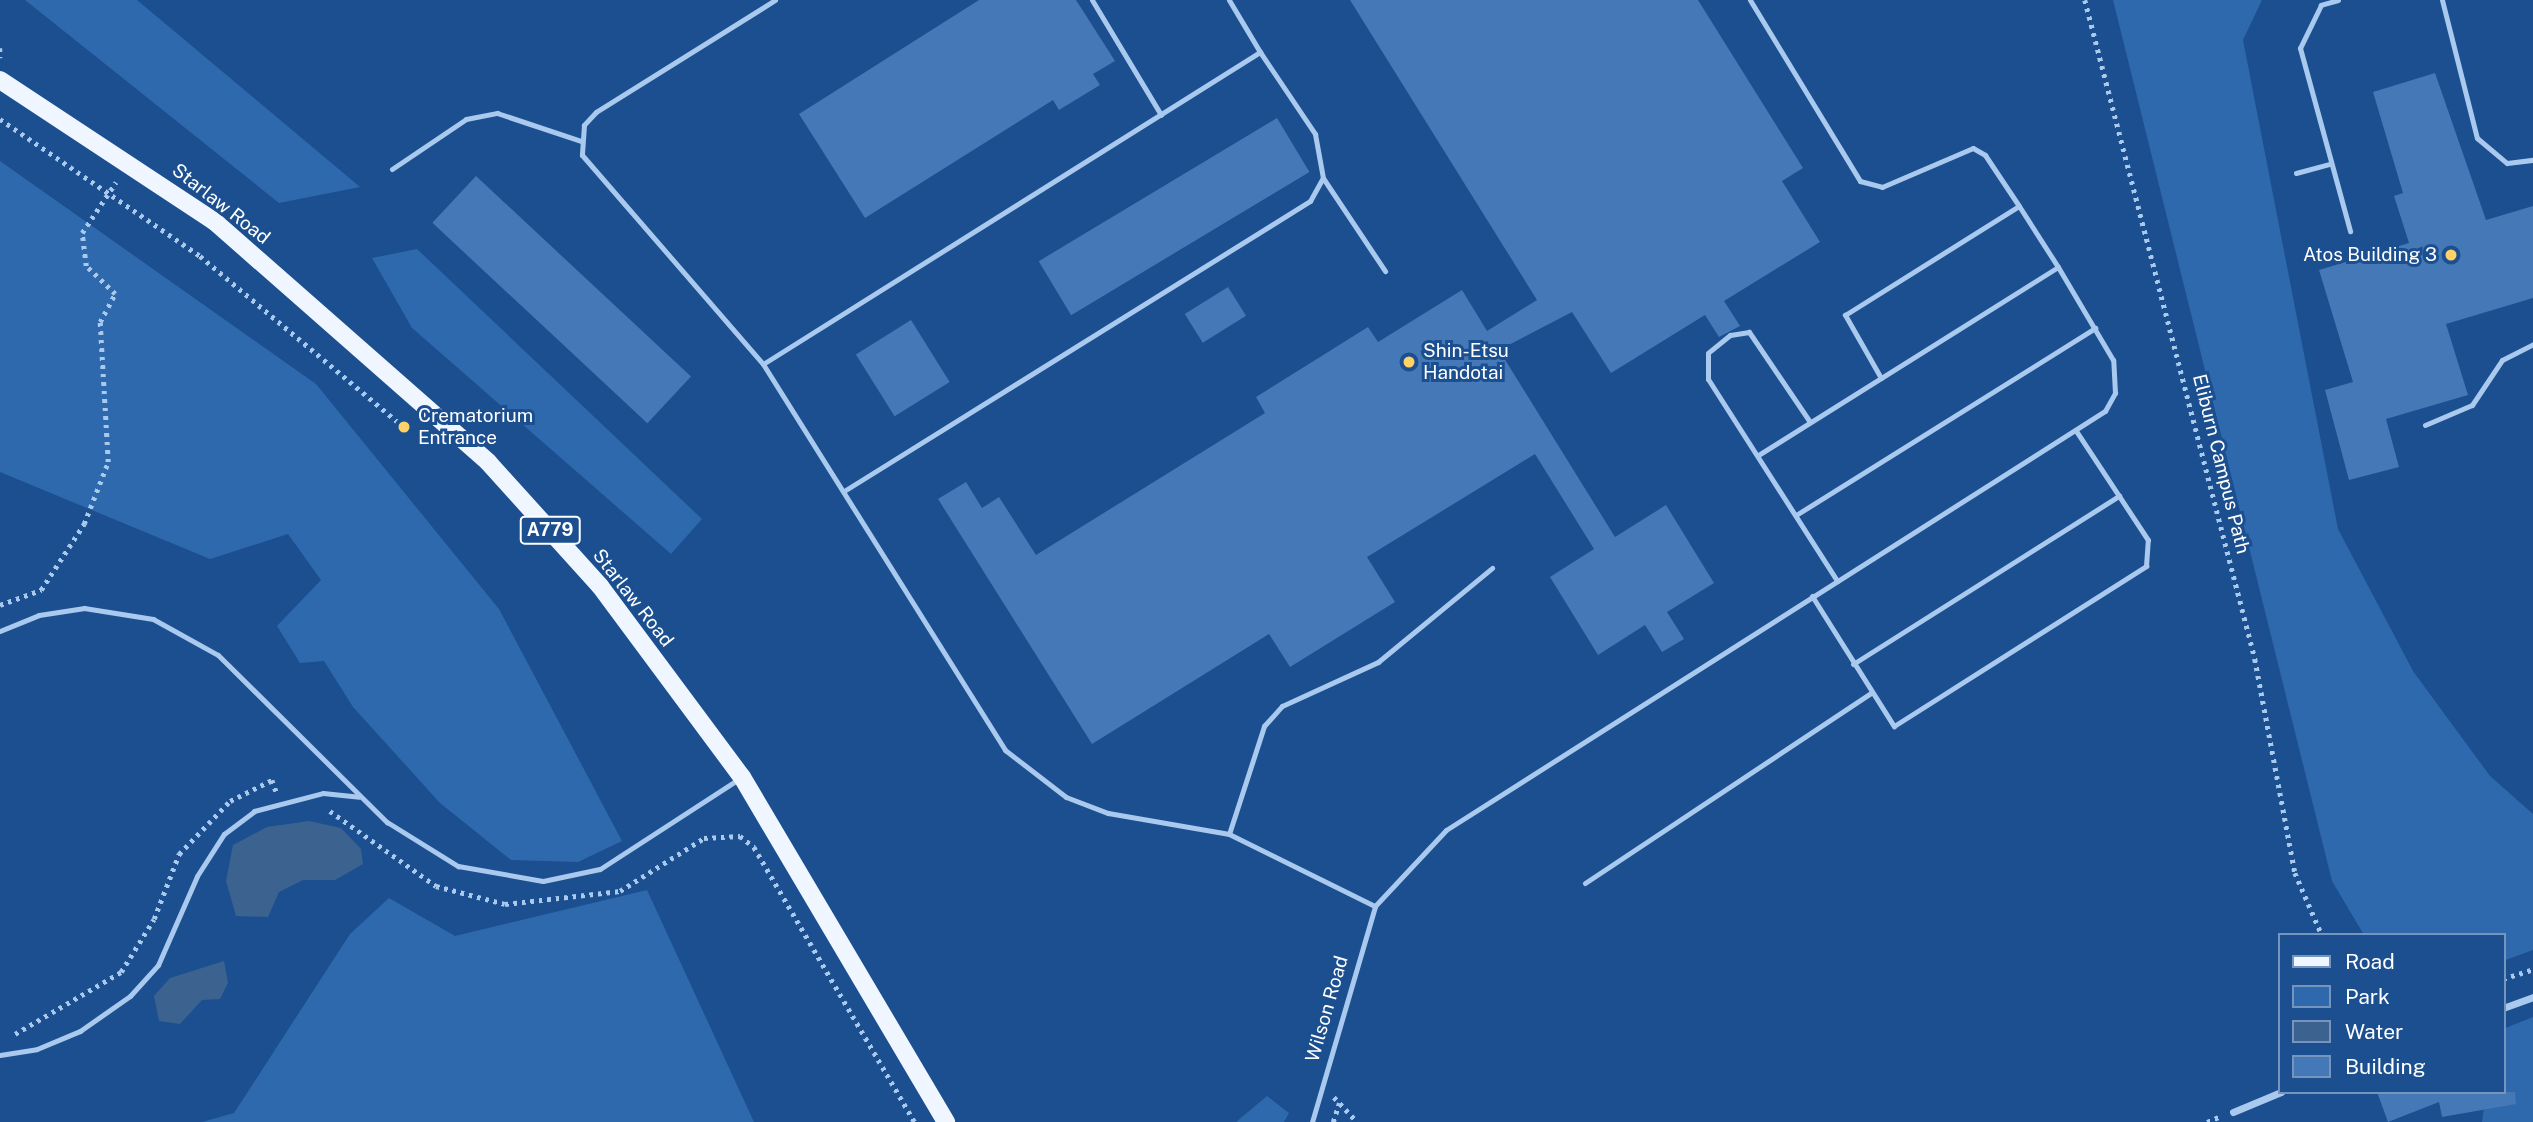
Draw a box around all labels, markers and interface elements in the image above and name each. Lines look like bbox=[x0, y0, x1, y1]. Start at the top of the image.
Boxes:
street label: Starlaw Road bbox=[168, 159, 274, 249]
place label: Atos Building 3 bbox=[2303, 244, 2437, 266]
marker: Atos Building 3 bbox=[2443, 247, 2459, 263]
place label: Shin-Etsu Handotai bbox=[1423, 340, 1509, 384]
marker: Shin-Etsu Handotai bbox=[1401, 354, 1417, 370]
street label: Eliburn Campus Path bbox=[2188, 372, 2254, 556]
place label: Crematorium Entrance bbox=[418, 405, 533, 449]
marker: Crematorium Entrance bbox=[396, 419, 412, 435]
road number: A779 bbox=[518, 516, 582, 544]
street label: Starlaw Road bbox=[588, 545, 678, 651]
legend bbox=[2278, 933, 2505, 1094]
text: Road bbox=[2345, 949, 2395, 974]
street label: Wilson Road bbox=[1301, 953, 1353, 1065]
text: Park bbox=[2345, 984, 2390, 1009]
text: Water bbox=[2345, 1019, 2403, 1044]
text: Building bbox=[2345, 1054, 2426, 1079]

